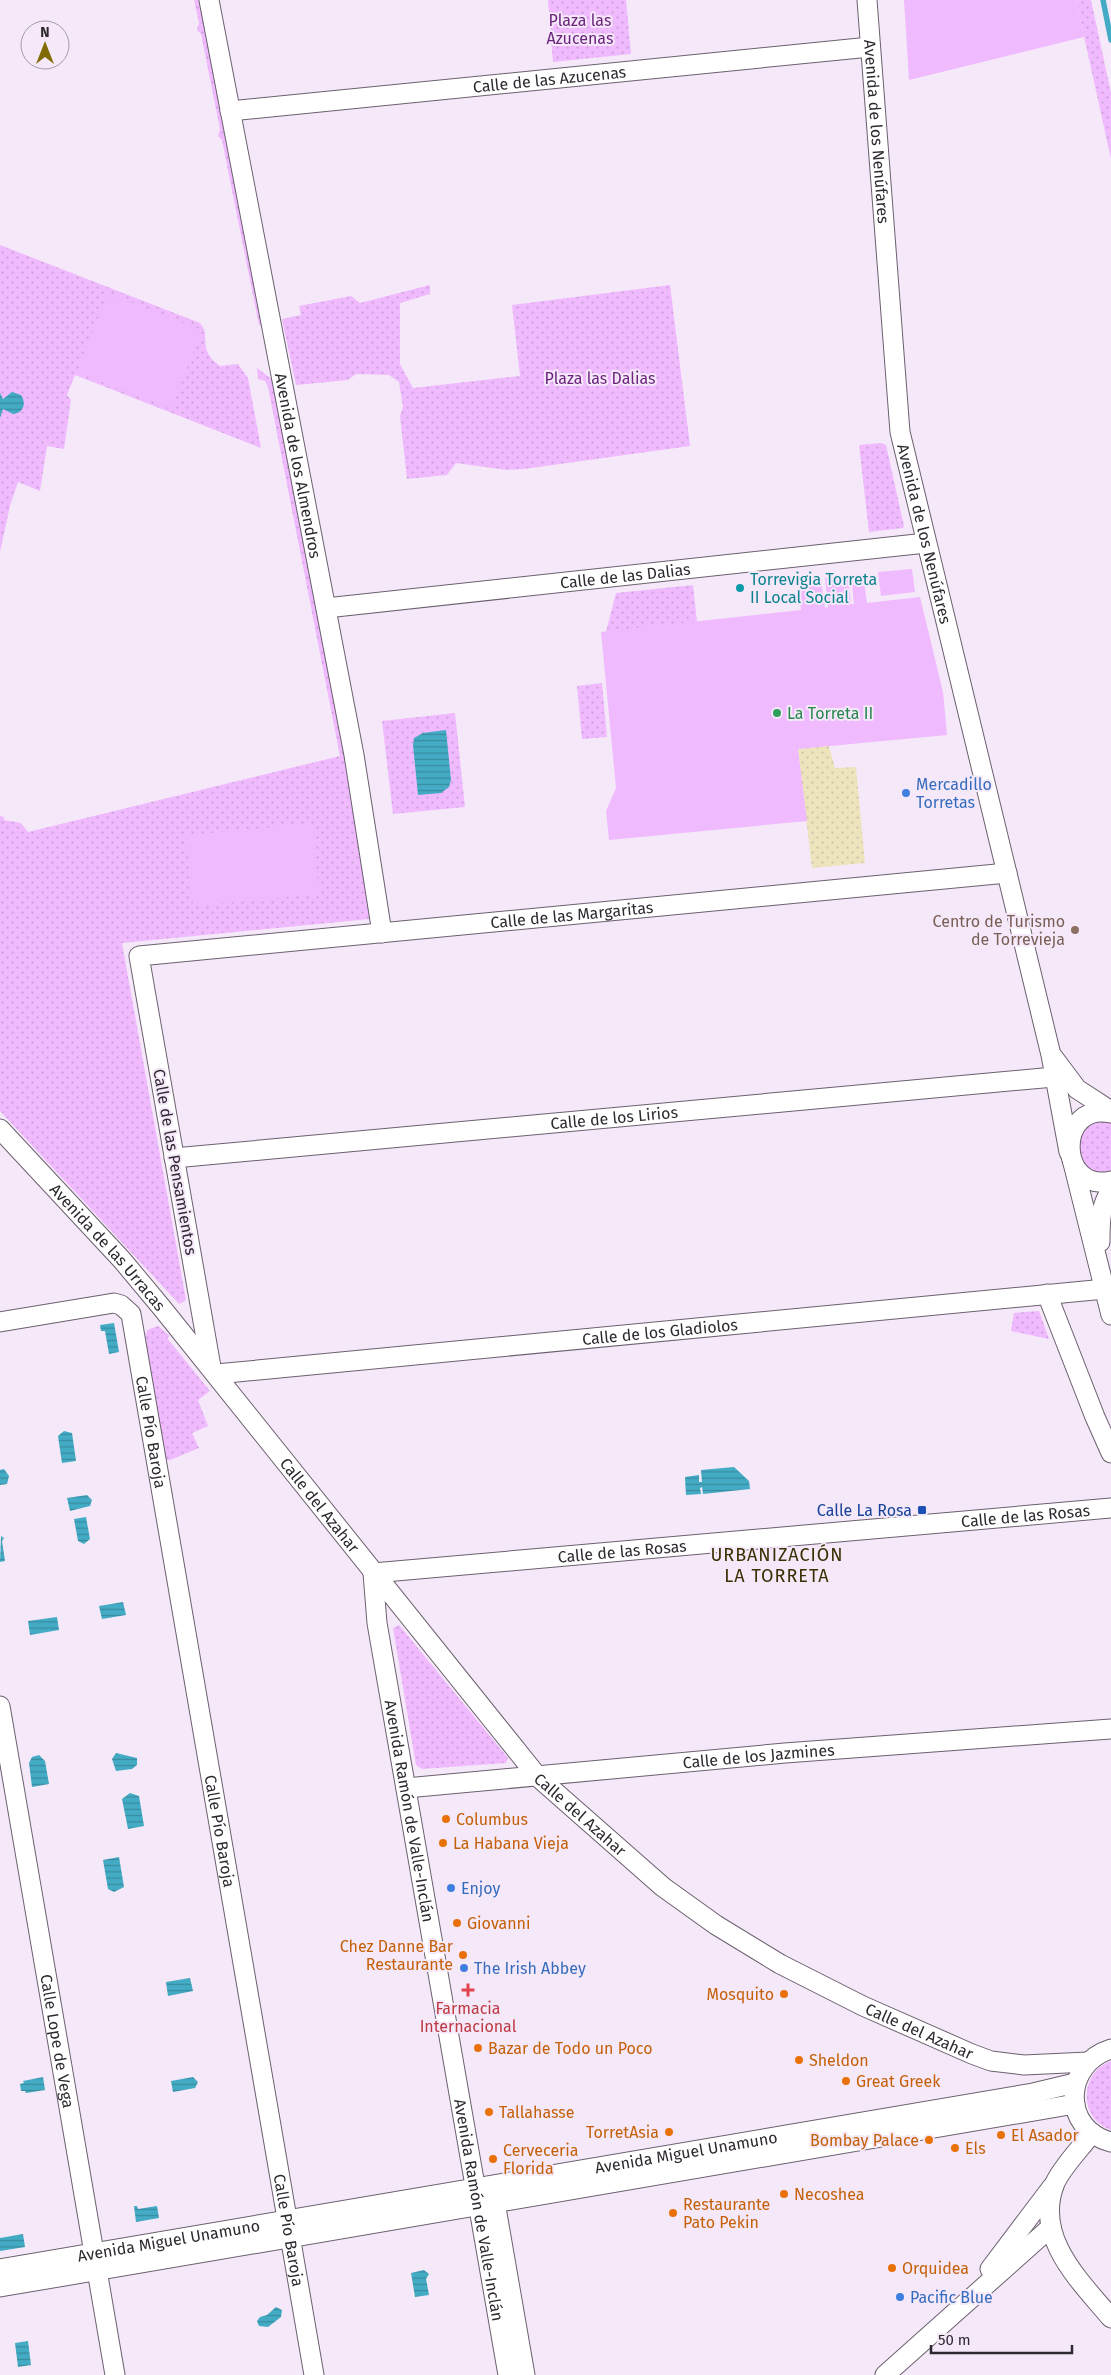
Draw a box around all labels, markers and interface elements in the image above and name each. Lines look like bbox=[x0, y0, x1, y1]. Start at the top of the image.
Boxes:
park label: Plaza las Azucenas bbox=[547, 11, 613, 48]
north arrow bbox=[20, 20, 70, 70]
text: N bbox=[40, 24, 50, 41]
street label: Avenida de los Nenúfares bbox=[861, 39, 894, 224]
street label: Calle de las Azucenas bbox=[472, 62, 627, 96]
park label: Plaza las Dalias bbox=[545, 369, 655, 388]
street label: Avenida de los Almendros bbox=[271, 371, 325, 560]
street label: Avenida de los Nenúfares bbox=[894, 442, 956, 626]
street label: Calle de las Dalias bbox=[559, 559, 691, 592]
place label: Torrevigia Torreta II Local Social bbox=[750, 570, 877, 607]
marker: Torrevigia Torreta II Local Social bbox=[734, 582, 746, 594]
place label: La Torreta II bbox=[787, 704, 873, 723]
marker: La Torreta II bbox=[771, 707, 783, 719]
place label: Mercadillo Torretas bbox=[916, 775, 992, 812]
marker: Mercadillo Torretas bbox=[900, 787, 912, 799]
street label: Calle de las Margaritas bbox=[490, 897, 654, 932]
place label: Centro de Turismo de Torrevieja bbox=[933, 912, 1065, 949]
marker: Centro de Turismo de Torrevieja bbox=[1069, 924, 1081, 936]
street label: Calle de las Pensamientos bbox=[149, 1067, 201, 1257]
street label: Calle de los Lirios bbox=[550, 1102, 679, 1133]
street label: Avenida de las Urracas bbox=[46, 1180, 170, 1315]
street label: Calle de los Gladiolos bbox=[581, 1315, 739, 1348]
street label: Calle Pío Baroja bbox=[132, 1374, 170, 1490]
street label: Calle del Azahar bbox=[276, 1454, 364, 1557]
street label: Calle de las Rosas bbox=[960, 1500, 1091, 1531]
place label: Calle La Rosa bbox=[817, 1501, 912, 1520]
marker: Calle La Rosa bbox=[916, 1504, 928, 1516]
street label: Calle de las Rosas bbox=[557, 1536, 687, 1566]
district label: URBANIZACIÓN LA TORRETA bbox=[710, 1544, 844, 1587]
street label: Avenida Ramón de Valle-Inclán bbox=[381, 1698, 438, 1924]
street label: Calle de los Jazmines bbox=[682, 1740, 835, 1772]
street label: Calle del Azahar bbox=[531, 1769, 631, 1860]
street label: Calle Pío Baroja bbox=[201, 1773, 239, 1889]
place label: Columbus bbox=[456, 1810, 528, 1829]
marker: Columbus bbox=[440, 1813, 452, 1825]
place label: La Habana Vieja bbox=[453, 1834, 569, 1853]
marker: La Habana Vieja bbox=[437, 1837, 449, 1849]
place label: Enjoy bbox=[461, 1879, 501, 1898]
marker: Enjoy bbox=[445, 1882, 457, 1894]
place label: Giovanni bbox=[467, 1914, 530, 1933]
marker: Giovanni bbox=[451, 1917, 463, 1929]
place label: Chez Danne Bar Restaurante bbox=[340, 1937, 454, 1974]
marker: Chez Danne Bar Restaurante bbox=[457, 1949, 469, 1961]
place label: The Irish Abbey bbox=[474, 1959, 586, 1978]
marker: The Irish Abbey bbox=[458, 1962, 470, 1974]
street label: Calle Lope de Vega bbox=[37, 1973, 78, 2110]
marker: Farmacia Internacional bbox=[462, 1984, 474, 1996]
place label: Mosquito bbox=[706, 1985, 774, 2004]
marker: Mosquito bbox=[778, 1988, 790, 2000]
place label: Farmacia Internacional bbox=[420, 1999, 517, 2036]
street label: Calle del Azahar bbox=[863, 1999, 977, 2063]
place label: Bazar de Todo un Poco bbox=[488, 2039, 652, 2058]
marker: Bazar de Todo un Poco bbox=[472, 2042, 484, 2054]
place label: Sheldon bbox=[809, 2051, 869, 2070]
marker: Sheldon bbox=[793, 2054, 805, 2066]
place label: Great Greek bbox=[856, 2072, 941, 2091]
marker: Great Greek bbox=[840, 2075, 852, 2087]
street label: Avenida Ramón de Valle-Inclán bbox=[451, 2097, 508, 2323]
place label: Tallahasse bbox=[499, 2103, 574, 2122]
marker: Tallahasse bbox=[483, 2106, 495, 2118]
place label: TorretAsia bbox=[586, 2123, 659, 2142]
marker: TorretAsia bbox=[663, 2126, 675, 2138]
place label: El Asador bbox=[1011, 2126, 1079, 2145]
street label: Avenida Miguel Unamuno bbox=[593, 2127, 779, 2177]
marker: El Asador bbox=[995, 2129, 1007, 2141]
place label: Bombay Palace bbox=[810, 2131, 919, 2150]
marker: Bombay Palace bbox=[923, 2134, 935, 2146]
place label: Els bbox=[965, 2139, 986, 2158]
place label: Cerveceria Florida bbox=[503, 2141, 579, 2178]
marker: Els bbox=[949, 2142, 961, 2154]
marker: Cerveceria Florida bbox=[487, 2153, 499, 2165]
street label: Calle Pío Baroja bbox=[270, 2172, 308, 2288]
place label: Necoshea bbox=[794, 2185, 864, 2204]
marker: Necoshea bbox=[778, 2188, 790, 2200]
place label: Restaurante Pato Pekin bbox=[683, 2195, 770, 2232]
marker: Restaurante Pato Pekin bbox=[667, 2207, 679, 2219]
street label: Avenida Miguel Unamuno bbox=[76, 2215, 261, 2265]
place label: Orquidea bbox=[902, 2259, 969, 2278]
marker: Orquidea bbox=[886, 2262, 898, 2274]
place label: Pacific Blue bbox=[910, 2288, 993, 2307]
marker: Pacific Blue bbox=[894, 2291, 906, 2303]
scale bar bbox=[931, 2322, 1072, 2354]
text: 50 m bbox=[938, 2331, 971, 2349]

